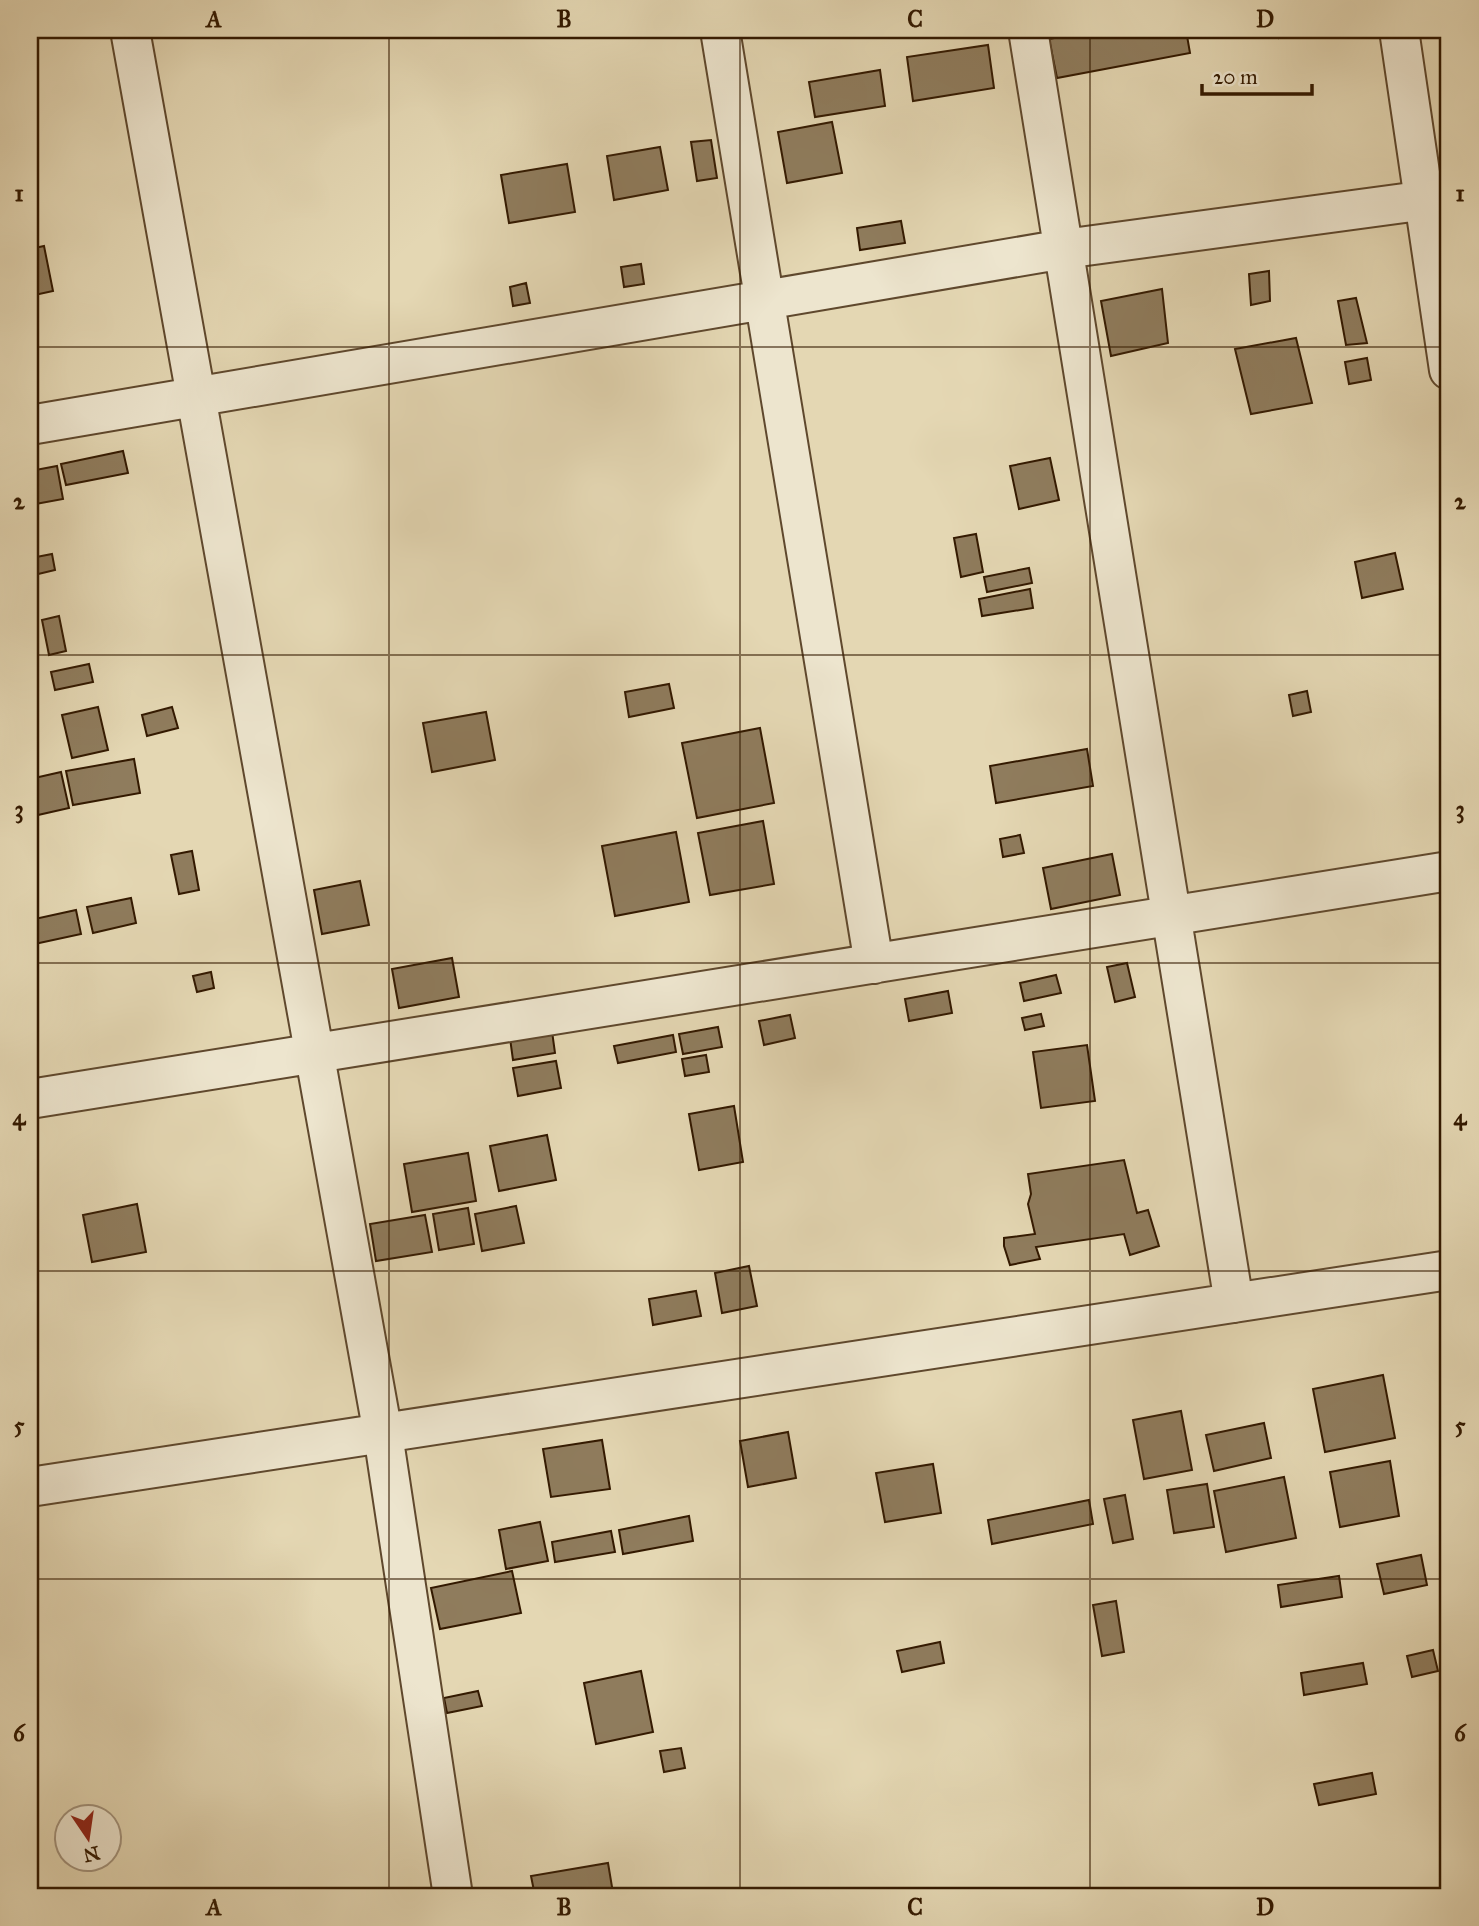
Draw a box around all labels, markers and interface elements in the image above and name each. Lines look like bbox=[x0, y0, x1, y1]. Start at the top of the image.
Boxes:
text: A bbox=[204, 5, 222, 33]
text: B bbox=[556, 5, 572, 33]
text: C bbox=[907, 5, 923, 33]
text: D bbox=[1256, 5, 1274, 33]
scale bar bbox=[1202, 52, 1313, 96]
text: 20 m bbox=[1213, 64, 1258, 90]
text: 1 bbox=[14, 179, 24, 207]
text: 1 bbox=[1455, 179, 1465, 207]
text: 2 bbox=[13, 487, 25, 515]
text: 2 bbox=[1454, 487, 1466, 515]
text: 3 bbox=[14, 795, 24, 824]
text: 3 bbox=[1455, 795, 1465, 824]
text: 4 bbox=[13, 1103, 27, 1131]
text: 4 bbox=[1454, 1103, 1468, 1131]
text: 5 bbox=[14, 1411, 25, 1439]
text: 5 bbox=[1455, 1411, 1466, 1439]
text: 6 bbox=[13, 1719, 26, 1747]
text: 6 bbox=[1454, 1719, 1467, 1747]
north arrow bbox=[52, 1804, 122, 1874]
text: N bbox=[81, 1841, 102, 1867]
text: A bbox=[204, 1893, 222, 1921]
text: B bbox=[556, 1893, 572, 1921]
text: C bbox=[907, 1893, 923, 1921]
text: D bbox=[1256, 1893, 1274, 1921]

